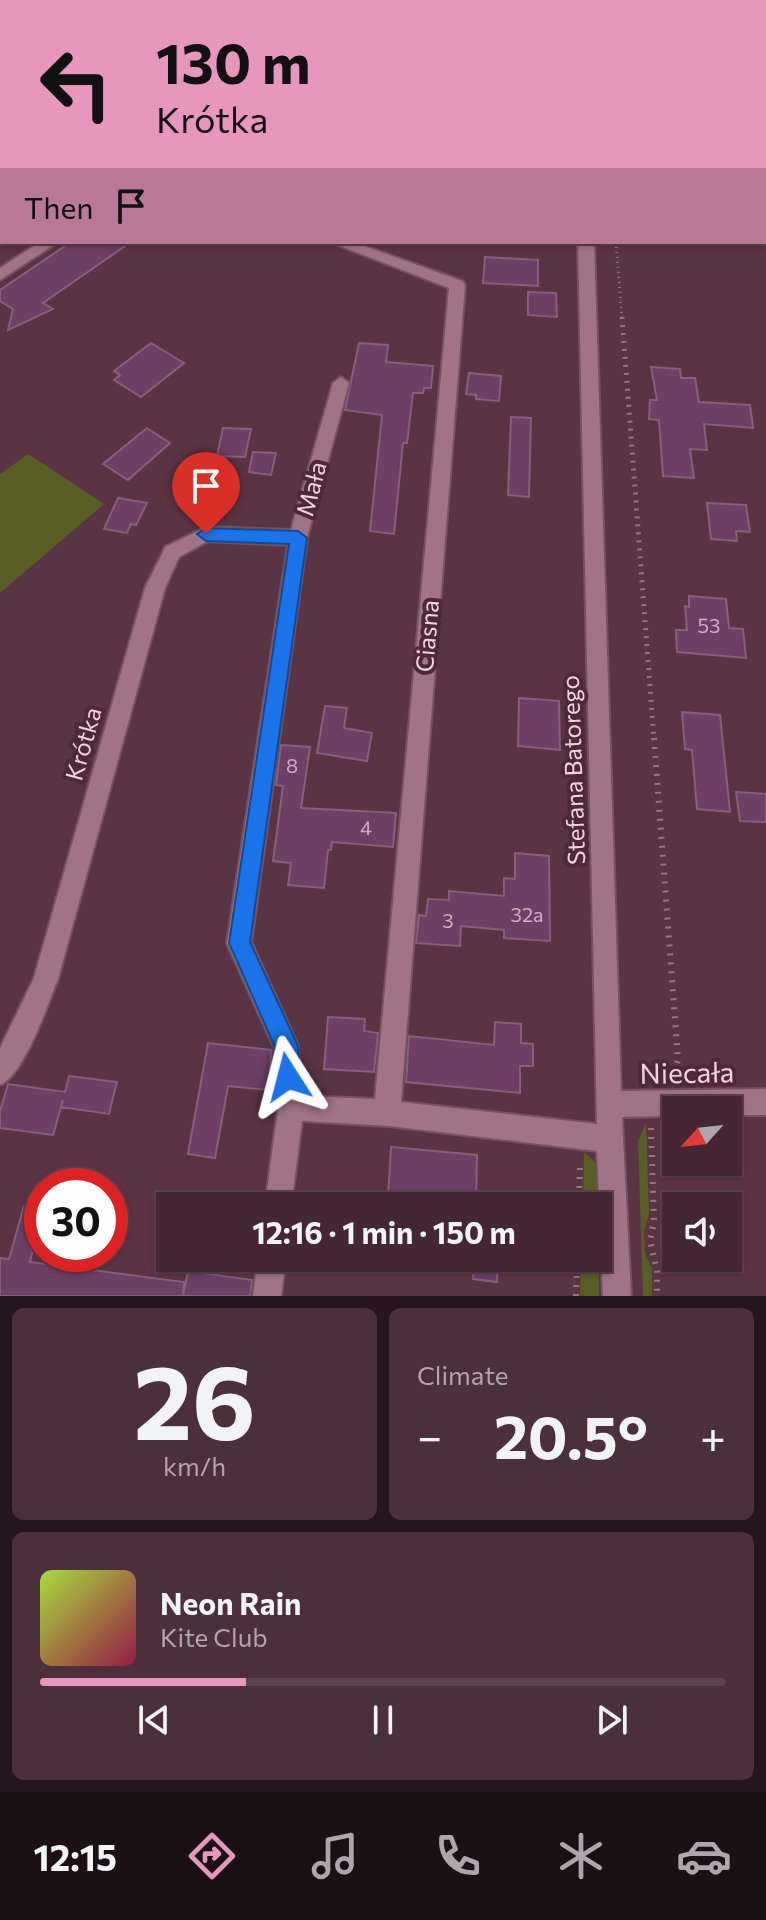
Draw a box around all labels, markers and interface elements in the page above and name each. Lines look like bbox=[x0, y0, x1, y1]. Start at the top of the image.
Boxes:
text: 130 m bbox=[156, 27, 311, 96]
icon: left bbox=[24, 32, 128, 136]
text: Krótka bbox=[156, 96, 268, 140]
icon: arrive bbox=[109, 184, 153, 228]
text: Then bbox=[24, 188, 93, 225]
pin bbox=[172, 452, 240, 534]
street label: Mała bbox=[289, 458, 332, 519]
icon: arrive bbox=[184, 464, 228, 508]
street label: Ciasna bbox=[409, 599, 444, 673]
house number: 53 bbox=[698, 613, 720, 637]
street label: Stefana Batorego bbox=[555, 675, 590, 865]
street label: Krótka bbox=[58, 704, 107, 784]
house number: 8 bbox=[286, 753, 298, 777]
house number: 4 bbox=[360, 815, 372, 839]
house number: 32a bbox=[511, 902, 543, 926]
house number: 3 bbox=[442, 908, 454, 932]
position arrow bbox=[246, 1035, 330, 1119]
street label: Niecała bbox=[639, 1054, 735, 1090]
north arrow bbox=[662, 1096, 742, 1176]
map controls bbox=[662, 1096, 742, 1272]
speed limit sign: 30 bbox=[24, 1168, 128, 1272]
button: sound bbox=[662, 1192, 742, 1272]
text: 12:16 · 1 min · 150 m bbox=[252, 1213, 516, 1250]
text: 26 bbox=[133, 1334, 256, 1461]
text: Climate bbox=[417, 1359, 509, 1390]
text: 20.5° bbox=[494, 1398, 648, 1471]
text: − bbox=[417, 1408, 442, 1462]
text: + bbox=[700, 1408, 726, 1462]
text: km/h bbox=[163, 1450, 226, 1481]
text: Neon Rain bbox=[160, 1584, 301, 1621]
text: Kite Club bbox=[160, 1621, 268, 1652]
icon: previous bbox=[132, 1698, 176, 1742]
icon: pause bbox=[361, 1698, 405, 1742]
icon: next bbox=[590, 1698, 634, 1742]
icon: directions bbox=[184, 1828, 240, 1884]
icon: music bbox=[307, 1828, 363, 1884]
icon: phone bbox=[430, 1828, 486, 1884]
icon: climate bbox=[553, 1828, 609, 1884]
icon: car bbox=[676, 1828, 732, 1884]
text: 12:15 bbox=[34, 1834, 117, 1878]

